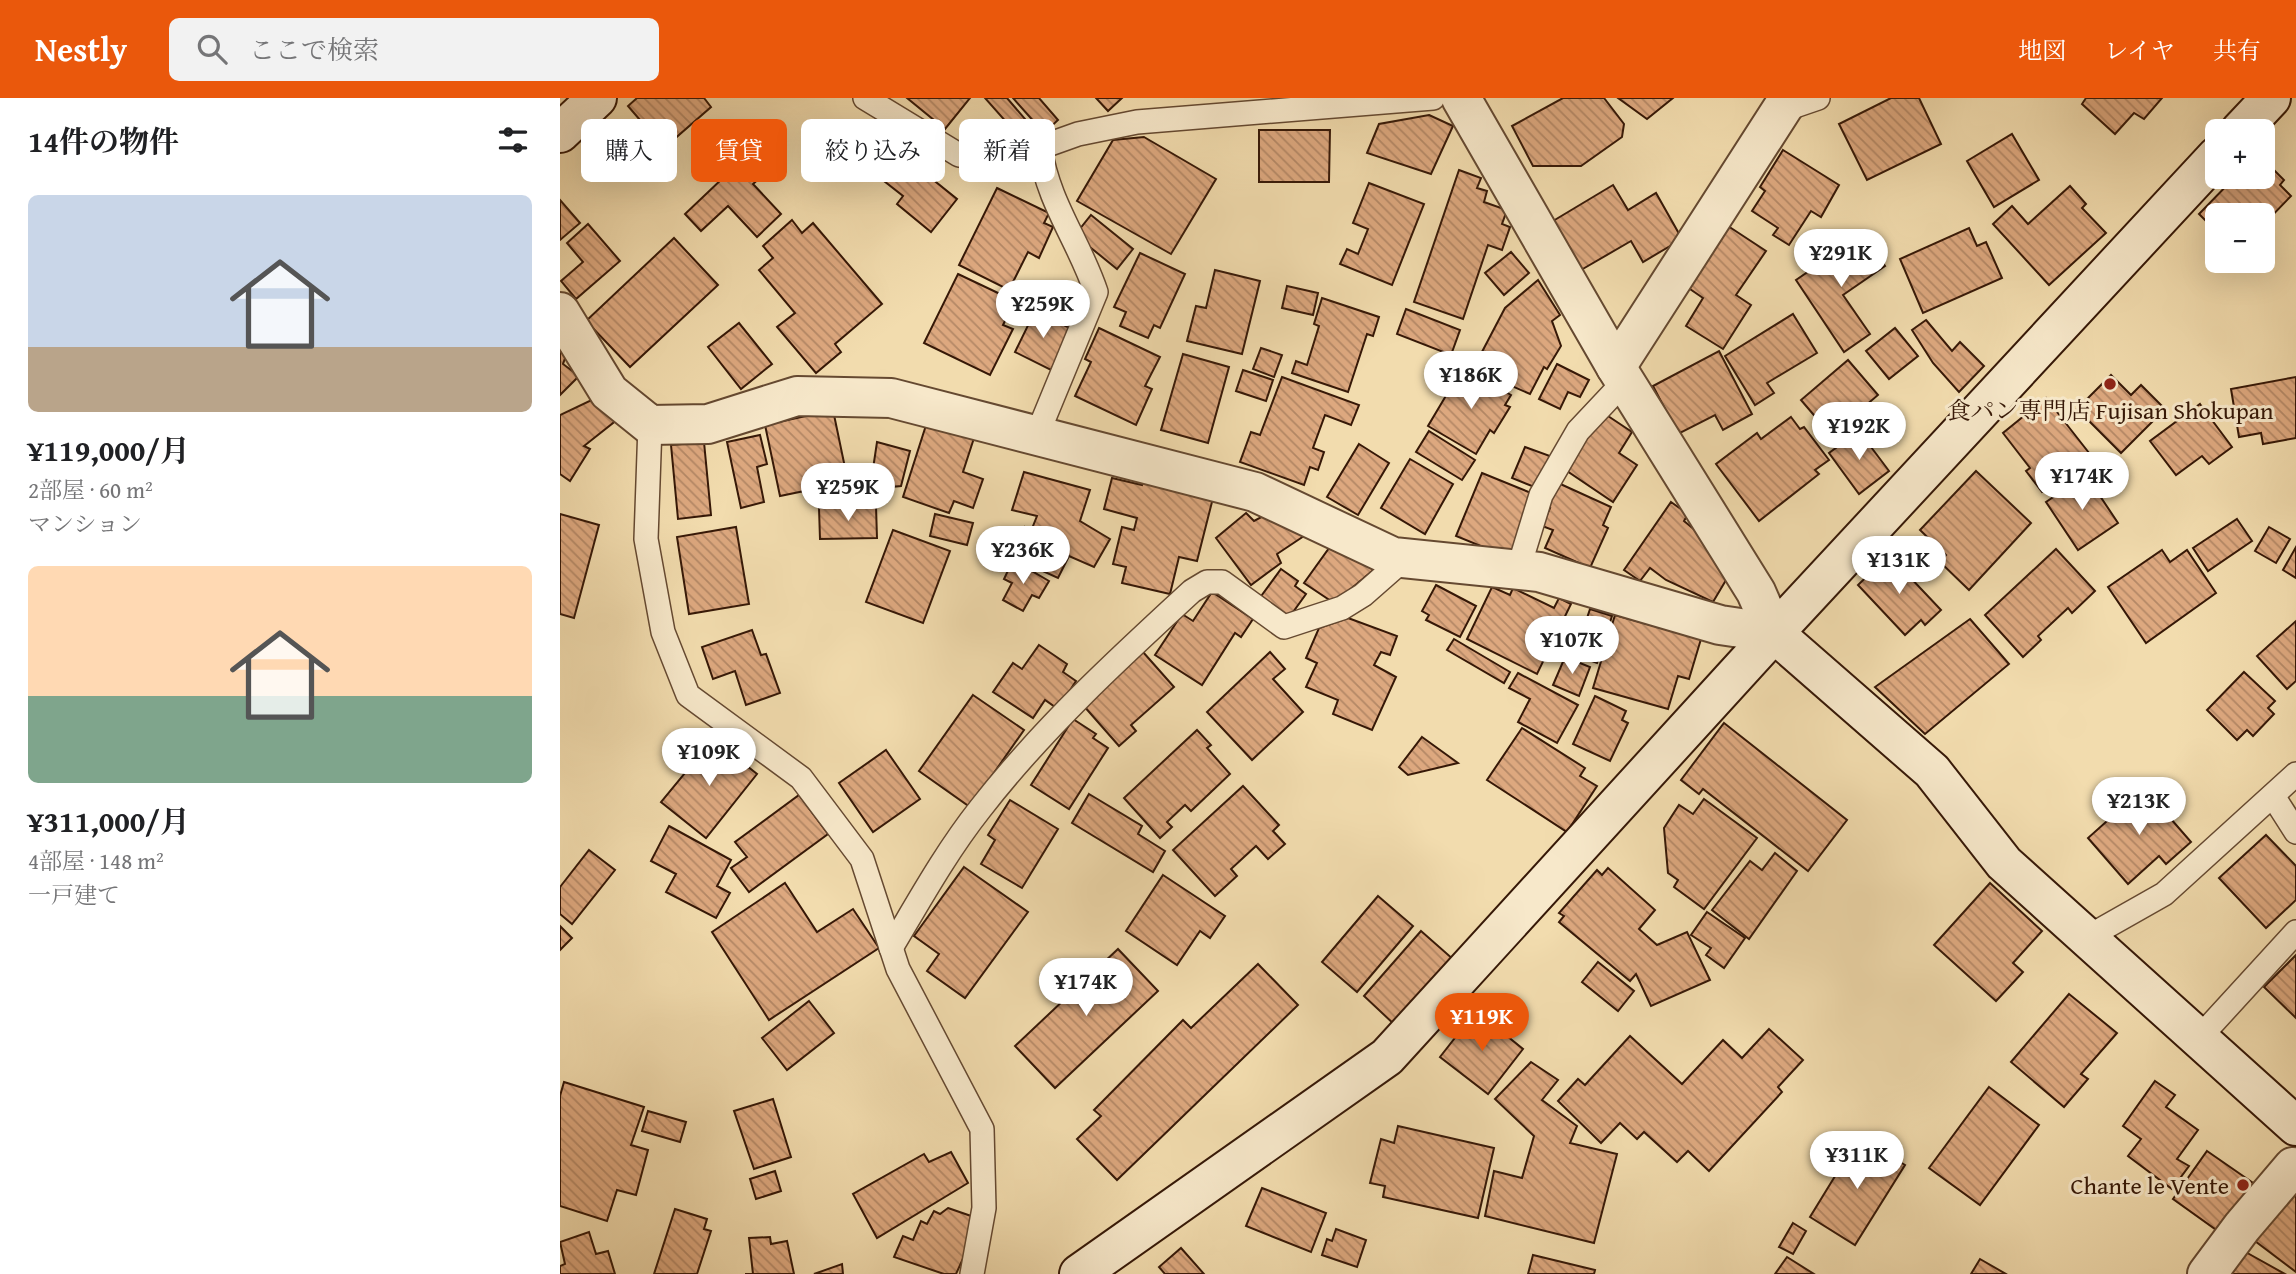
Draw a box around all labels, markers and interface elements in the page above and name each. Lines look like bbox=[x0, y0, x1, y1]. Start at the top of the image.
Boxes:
search box bbox=[169, 18, 659, 81]
text: Nestly bbox=[35, 25, 127, 73]
icon: search bbox=[193, 30, 231, 68]
text: ここで検索 bbox=[249, 30, 379, 69]
text: 地図 bbox=[2018, 33, 2066, 68]
text: レイヤ bbox=[2104, 33, 2175, 68]
text: 共有 bbox=[2213, 33, 2261, 68]
text: 14件の物件 bbox=[28, 119, 179, 163]
chip: 購入 bbox=[581, 119, 677, 182]
chip: 賃貸 bbox=[691, 119, 787, 182]
chip: 絞り込み bbox=[801, 119, 945, 182]
chip: 新着 bbox=[959, 119, 1055, 182]
map controls bbox=[2205, 119, 2275, 273]
button: + bbox=[2205, 119, 2275, 189]
icon: filters bbox=[494, 121, 532, 159]
button: − bbox=[2205, 203, 2275, 273]
pin: ¥291K bbox=[1792, 230, 1890, 289]
text: ¥291K bbox=[1810, 235, 1872, 268]
icon: home bbox=[217, 241, 343, 367]
pin: ¥259K bbox=[994, 280, 1092, 340]
text: ¥259K bbox=[1012, 286, 1074, 319]
pin: ¥186K bbox=[1422, 352, 1520, 411]
text: ¥186K bbox=[1440, 357, 1502, 390]
marker: 食パン専門店 Fujisan Shokupan bbox=[2102, 376, 2118, 392]
place label: 食パン専門店 Fujisan Shokupan bbox=[1946, 393, 2274, 428]
pin: ¥192K bbox=[1810, 402, 1908, 462]
text: ¥192K bbox=[1828, 408, 1890, 441]
text: ¥119,000/月 bbox=[28, 428, 190, 472]
pin: ¥174K bbox=[2033, 452, 2131, 512]
text: ¥174K bbox=[2051, 458, 2113, 491]
pin: ¥259K bbox=[799, 464, 897, 523]
text: ¥259K bbox=[817, 469, 879, 502]
text: 2部屋 · 60 m² bbox=[28, 473, 153, 506]
text: マンション bbox=[28, 507, 142, 540]
pin: ¥236K bbox=[974, 526, 1072, 586]
text: ¥236K bbox=[992, 532, 1054, 565]
pin: ¥131K bbox=[1850, 536, 1948, 596]
text: ¥131K bbox=[1868, 542, 1930, 575]
icon: home bbox=[217, 612, 343, 738]
pin: ¥107K bbox=[1523, 616, 1621, 676]
text: ¥107K bbox=[1541, 622, 1603, 655]
pin: ¥109K bbox=[660, 728, 758, 788]
text: ¥109K bbox=[678, 734, 740, 767]
pin: ¥213K bbox=[2090, 778, 2188, 837]
text: ¥213K bbox=[2108, 783, 2170, 816]
text: ¥311,000/月 bbox=[28, 799, 190, 843]
text: 4部屋 · 148 m² bbox=[28, 844, 164, 877]
text: 一戸建て bbox=[28, 878, 120, 911]
pin: ¥174K bbox=[1037, 958, 1135, 1018]
text: ¥174K bbox=[1055, 964, 1117, 997]
pin: ¥119K bbox=[1433, 993, 1531, 1053]
text: ¥119K bbox=[1451, 999, 1513, 1032]
pin: ¥311K bbox=[1808, 1132, 1906, 1191]
text: ¥311K bbox=[1826, 1137, 1888, 1170]
place label: Chante le Vente bbox=[2071, 1168, 2229, 1203]
marker: Chante le Vente bbox=[2235, 1177, 2251, 1193]

